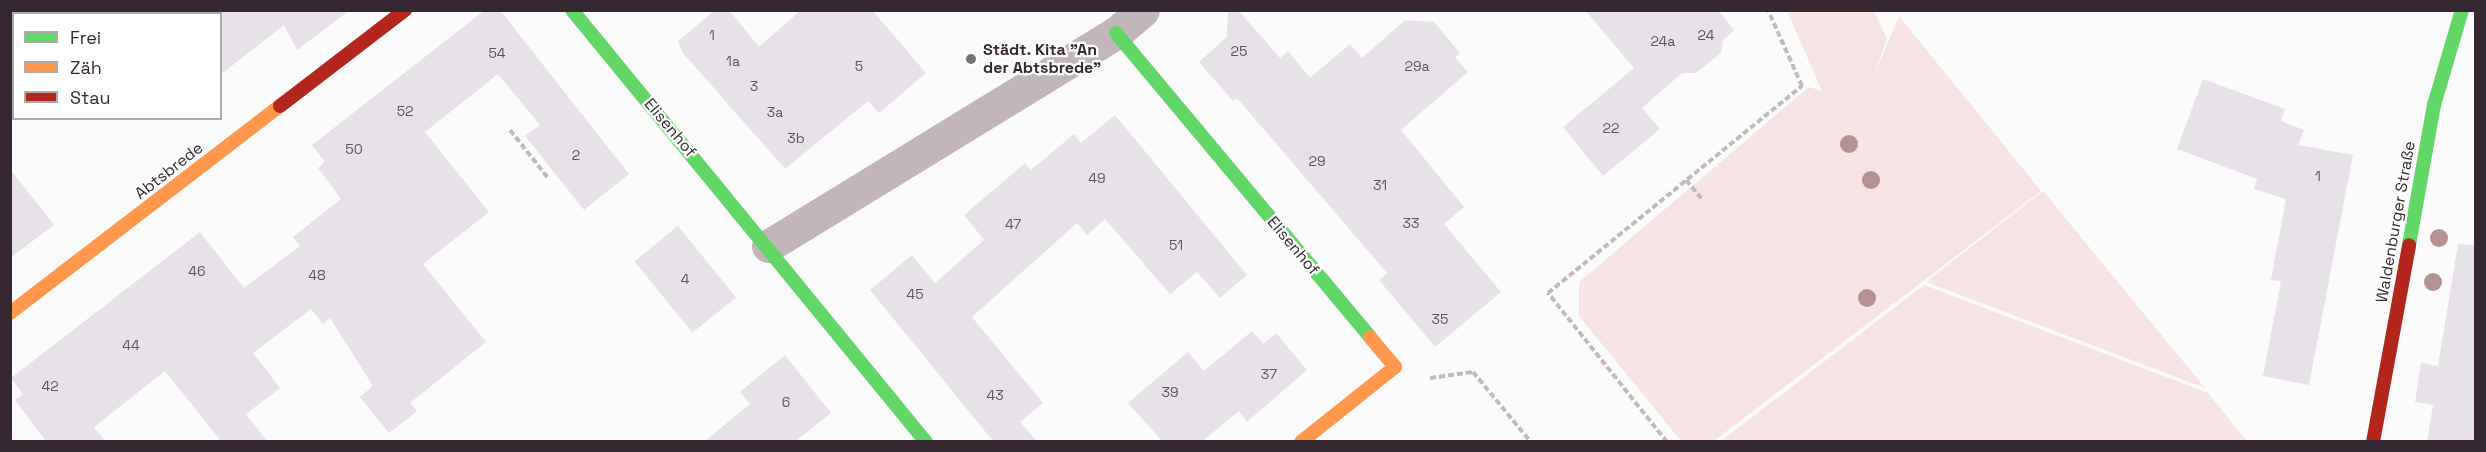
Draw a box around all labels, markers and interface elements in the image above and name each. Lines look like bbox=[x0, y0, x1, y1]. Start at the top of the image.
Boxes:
legend bbox=[12, 12, 222, 120]
text: Frei bbox=[70, 26, 101, 49]
house number: 1 bbox=[709, 27, 715, 43]
house number: 24 bbox=[1698, 27, 1714, 43]
house number: 24a bbox=[1651, 33, 1675, 49]
place label: Städt. Kita "An der Abtsbrede" bbox=[983, 40, 1101, 78]
house number: 25 bbox=[1231, 43, 1247, 59]
house number: 54 bbox=[488, 45, 506, 61]
marker: Städt. Kita "An der Abtsbrede" bbox=[964, 52, 978, 66]
house number: 1a bbox=[726, 53, 740, 69]
text: Zäh bbox=[70, 56, 102, 79]
house number: 5 bbox=[855, 58, 863, 74]
house number: 29a bbox=[1404, 58, 1430, 74]
house number: 3 bbox=[750, 78, 758, 94]
text: Stau bbox=[70, 86, 110, 109]
street label: Elisenhof bbox=[640, 95, 700, 161]
house number: 52 bbox=[397, 103, 413, 119]
house number: 3a bbox=[767, 104, 783, 120]
house number: 22 bbox=[1603, 120, 1619, 136]
house number: 3b bbox=[787, 130, 805, 146]
street label: Abtsbrede bbox=[131, 138, 207, 204]
street label: Waldenburger Straße bbox=[2372, 140, 2420, 304]
house number: 50 bbox=[345, 141, 363, 157]
house number: 2 bbox=[572, 147, 580, 163]
house number: 29 bbox=[1309, 153, 1325, 169]
house number: 1 bbox=[2315, 168, 2321, 184]
house number: 49 bbox=[1088, 170, 1106, 186]
house number: 31 bbox=[1373, 177, 1387, 193]
street label: Elisenhof bbox=[1263, 213, 1323, 279]
house number: 33 bbox=[1403, 215, 1419, 231]
house number: 47 bbox=[1005, 216, 1021, 232]
house number: 51 bbox=[1169, 237, 1183, 253]
house number: 46 bbox=[188, 263, 206, 279]
house number: 48 bbox=[308, 267, 326, 283]
house number: 4 bbox=[681, 271, 689, 287]
house number: 45 bbox=[906, 286, 924, 302]
house number: 35 bbox=[1432, 311, 1448, 327]
house number: 44 bbox=[122, 337, 140, 353]
house number: 37 bbox=[1261, 366, 1277, 382]
house number: 42 bbox=[41, 378, 59, 394]
house number: 39 bbox=[1161, 384, 1179, 400]
house number: 43 bbox=[986, 387, 1004, 403]
house number: 6 bbox=[782, 394, 790, 410]

